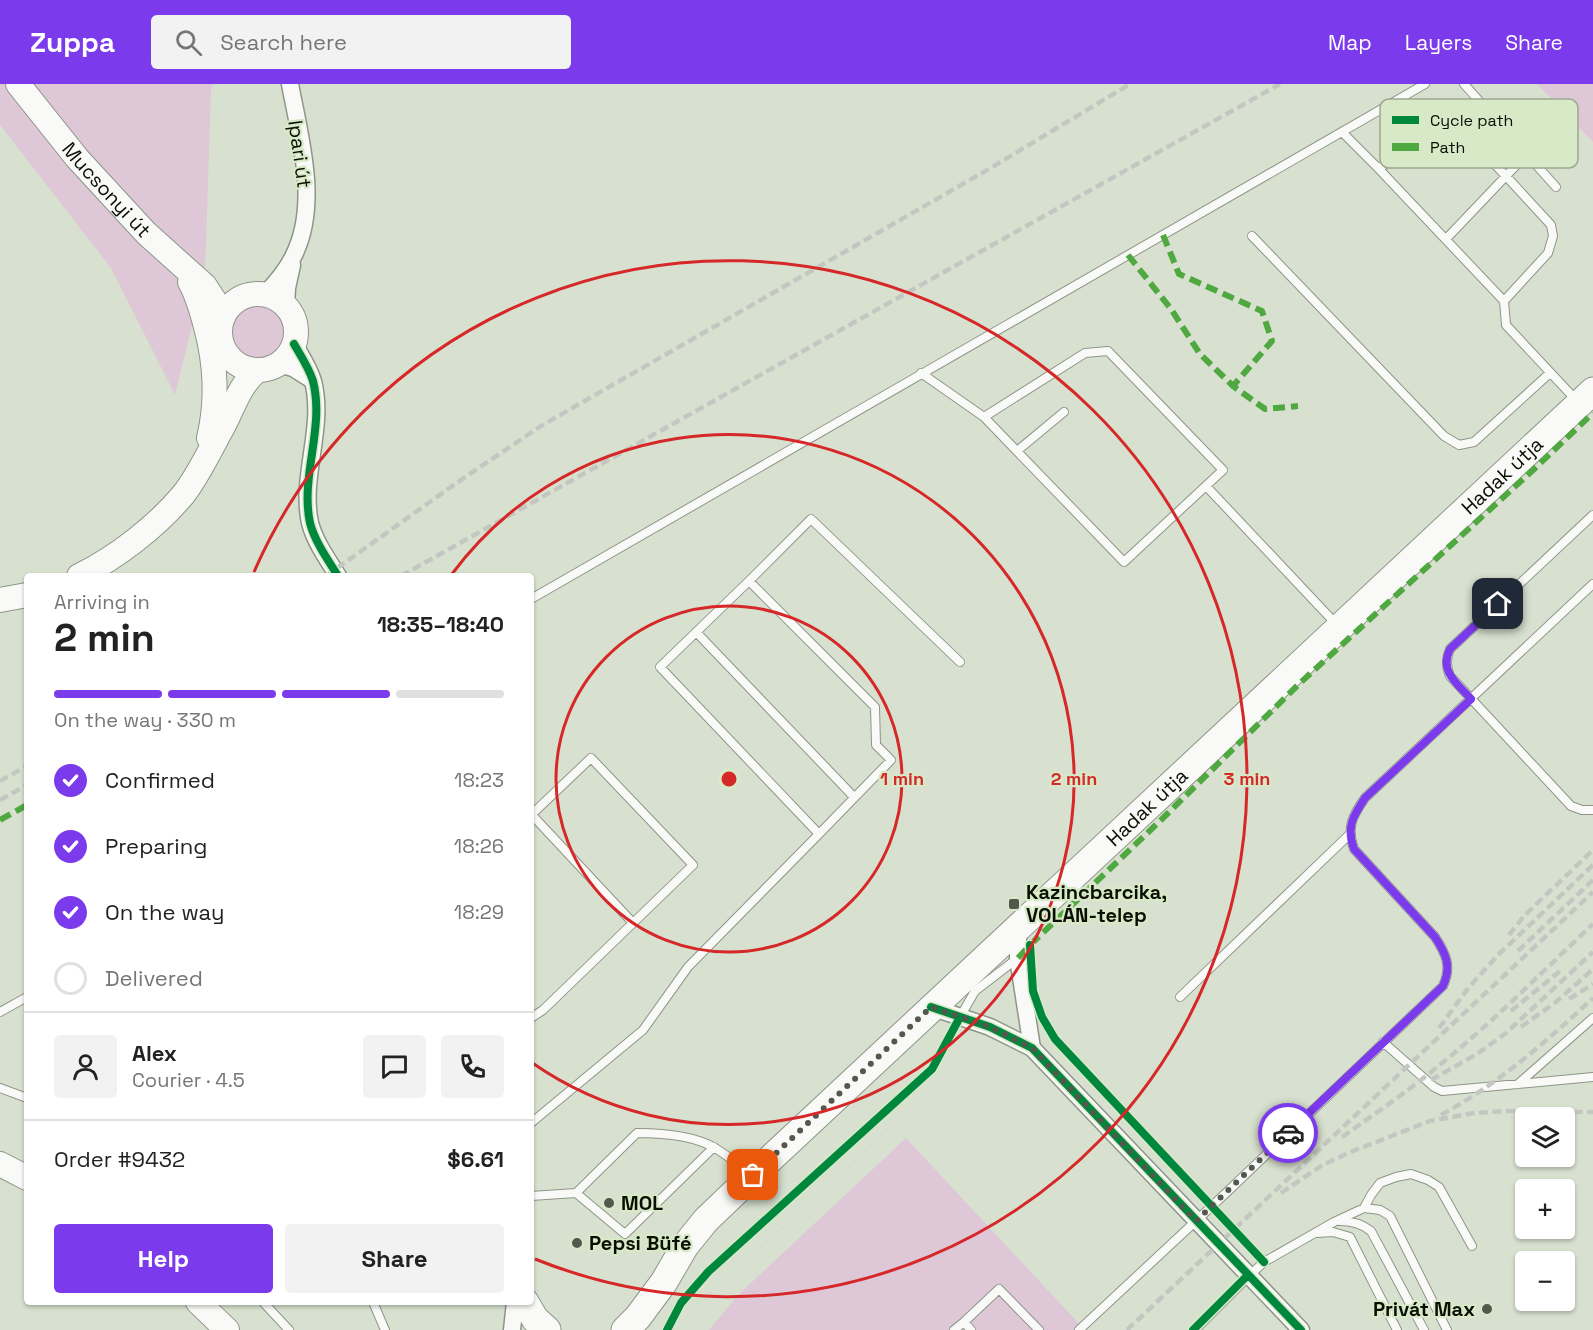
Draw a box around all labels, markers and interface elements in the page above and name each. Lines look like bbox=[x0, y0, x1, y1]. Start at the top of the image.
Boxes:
search box bbox=[151, 15, 571, 69]
text: Zuppa bbox=[30, 24, 115, 60]
icon: search bbox=[172, 26, 205, 59]
text: Search here bbox=[220, 28, 347, 56]
text: Map bbox=[1328, 29, 1372, 56]
text: Layers bbox=[1405, 29, 1472, 56]
text: Share bbox=[1505, 29, 1563, 56]
legend bbox=[1380, 99, 1578, 168]
text: Cycle path bbox=[1430, 110, 1513, 131]
street label: Ipari út bbox=[282, 118, 318, 190]
street label: Mucsonyi út bbox=[56, 137, 157, 243]
text: Path bbox=[1430, 137, 1465, 158]
street label: Hadak útja bbox=[1456, 431, 1549, 520]
pin bbox=[1472, 578, 1523, 629]
icon: home bbox=[1481, 587, 1514, 620]
text: Arriving in bbox=[54, 589, 150, 615]
text: 18:35–18:40 bbox=[377, 610, 504, 638]
text: 2 min bbox=[54, 613, 155, 662]
text: On the way · 330 m bbox=[54, 707, 236, 733]
street label: Hadak útja bbox=[1101, 763, 1193, 852]
icon: check bbox=[54, 764, 87, 797]
text: Confirmed bbox=[105, 766, 215, 794]
text: 18:23 bbox=[454, 767, 504, 793]
text: 1 min bbox=[880, 767, 924, 790]
text: 2 min bbox=[1051, 767, 1097, 790]
text: 3 min bbox=[1224, 767, 1270, 790]
centre of rings bbox=[719, 769, 739, 789]
icon: check bbox=[54, 830, 87, 863]
text: Preparing bbox=[105, 832, 207, 860]
text: 18:26 bbox=[454, 833, 504, 859]
place label: Kazincbarcika, VOLÁN-telep bbox=[1026, 879, 1167, 928]
icon: check bbox=[54, 896, 87, 929]
marker: Kazincbarcika, VOLÁN-telep bbox=[1007, 897, 1021, 911]
text: On the way bbox=[105, 898, 224, 926]
text: 18:29 bbox=[454, 899, 504, 925]
text: Delivered bbox=[105, 964, 203, 992]
button: person bbox=[54, 1035, 117, 1098]
button: chat bbox=[363, 1035, 426, 1098]
button: phone bbox=[441, 1035, 504, 1098]
text: Alex bbox=[132, 1039, 177, 1067]
text: Courier · 4.5 bbox=[132, 1067, 245, 1093]
courier bbox=[1258, 1103, 1318, 1163]
map controls bbox=[1515, 1107, 1575, 1311]
button: layers bbox=[1515, 1107, 1575, 1167]
icon: car bbox=[1272, 1117, 1305, 1150]
text: Order #9432 bbox=[54, 1145, 185, 1173]
text: $6.61 bbox=[447, 1145, 504, 1173]
pin bbox=[727, 1149, 778, 1200]
icon: bag bbox=[736, 1158, 769, 1191]
button: + bbox=[1515, 1179, 1575, 1239]
place label: MOL bbox=[621, 1190, 663, 1216]
marker: MOL bbox=[602, 1196, 616, 1210]
button: Help bbox=[54, 1224, 273, 1293]
button: Share bbox=[285, 1224, 504, 1293]
place label: Pepsi Büfé bbox=[589, 1230, 692, 1256]
marker: Pepsi Büfé bbox=[570, 1236, 584, 1250]
button: − bbox=[1515, 1251, 1575, 1311]
place label: Privát Max bbox=[1373, 1296, 1475, 1322]
marker: Privát Max bbox=[1480, 1302, 1494, 1316]

